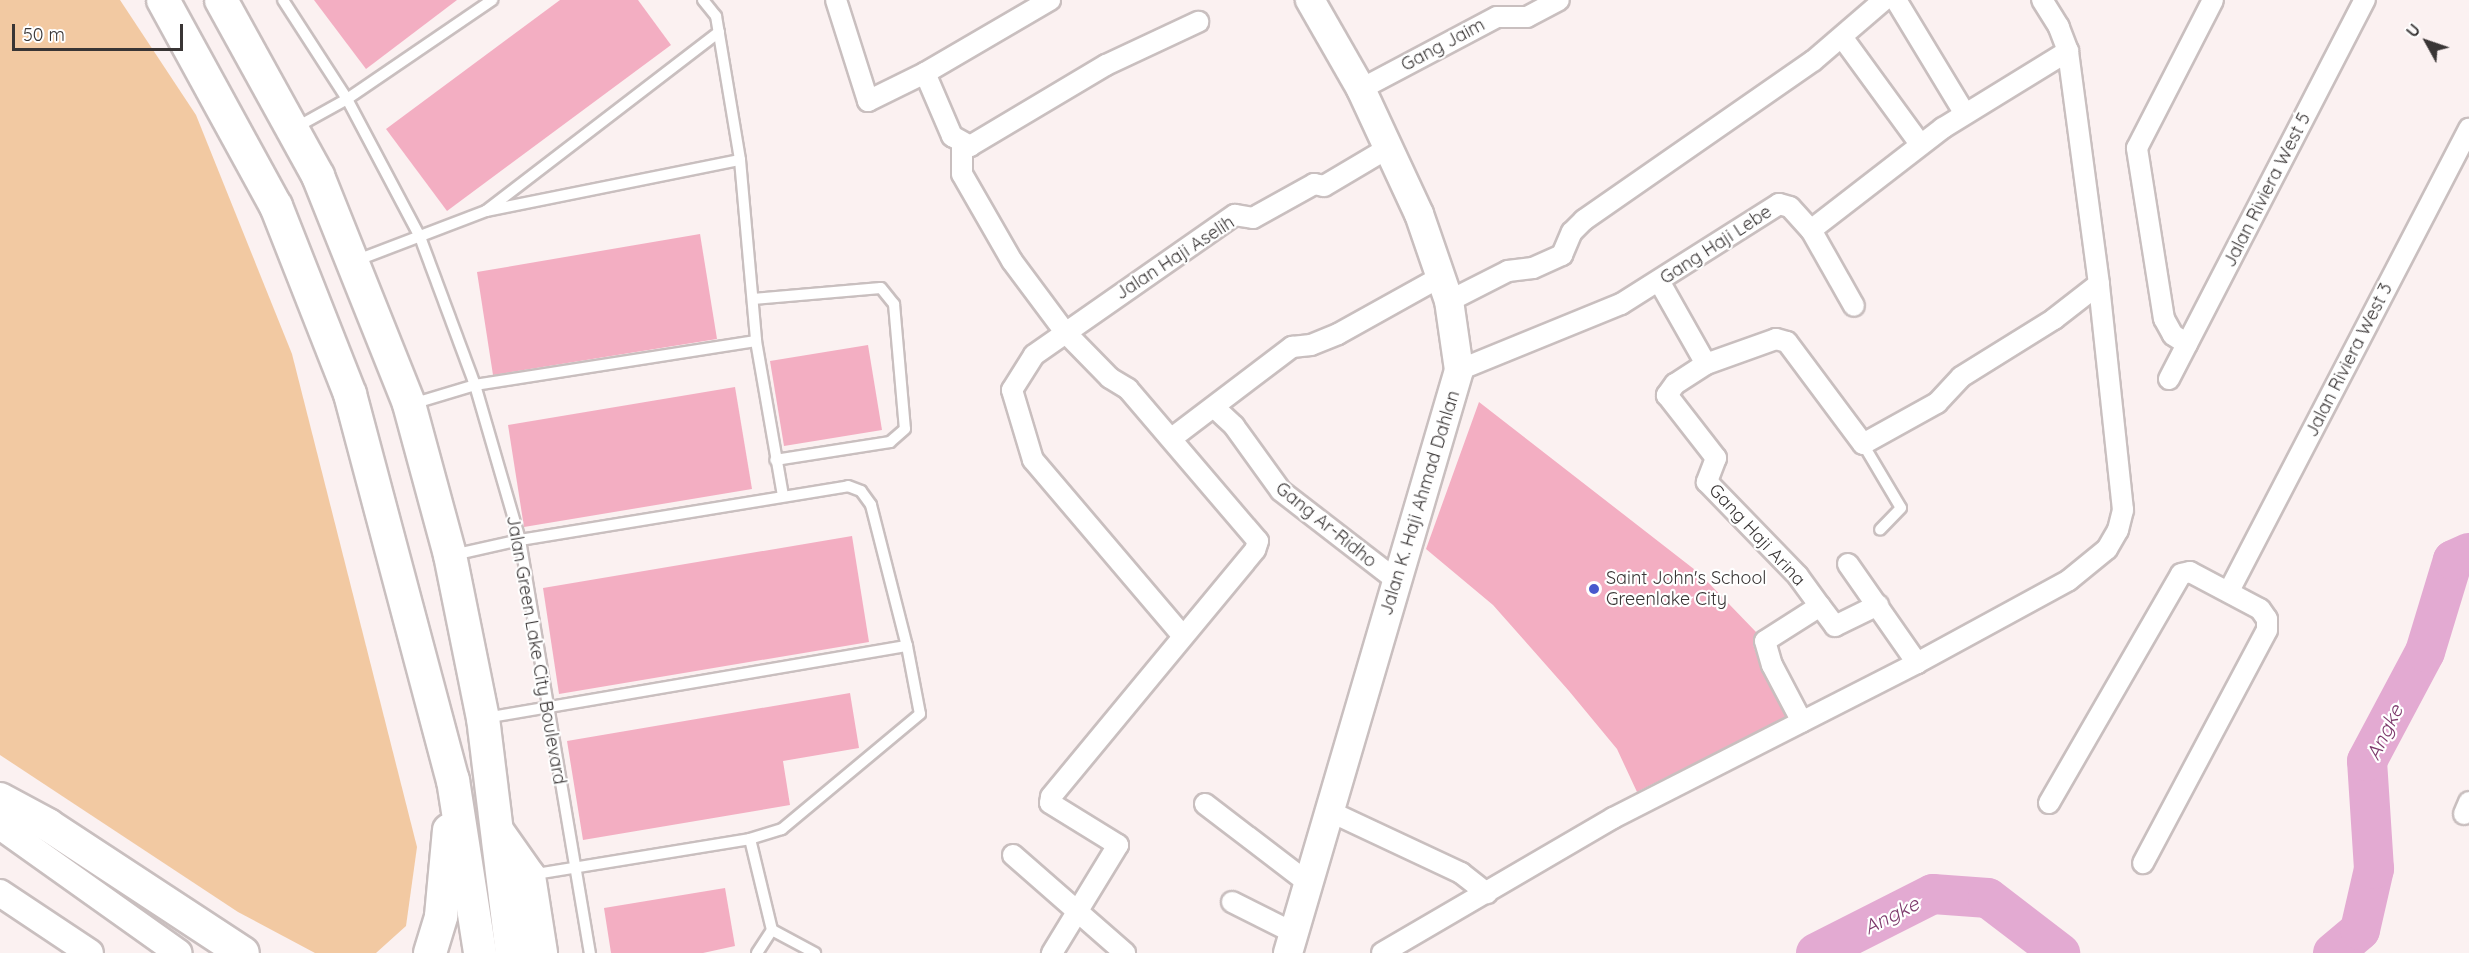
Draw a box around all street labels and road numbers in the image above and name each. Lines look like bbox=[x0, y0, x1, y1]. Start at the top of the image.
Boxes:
street label: Gang Jaim bbox=[1397, 14, 1489, 76]
street label: Jalan Riviera West 5 bbox=[2219, 109, 2315, 271]
street label: Gang Haji Lebe bbox=[1656, 201, 1776, 289]
street label: Jalan Haji Aselih bbox=[1111, 211, 1239, 305]
street label: Jalan Riviera West 3 bbox=[2301, 279, 2397, 441]
street label: Jalan K. Haji Ahmad Dahlan bbox=[1375, 388, 1465, 618]
street label: Gang Ar-Ridho bbox=[1271, 478, 1381, 572]
street label: Gang Haji Arina bbox=[1704, 480, 1810, 590]
street label: Jalan Green Lake City Boulevard bbox=[502, 514, 570, 786]

